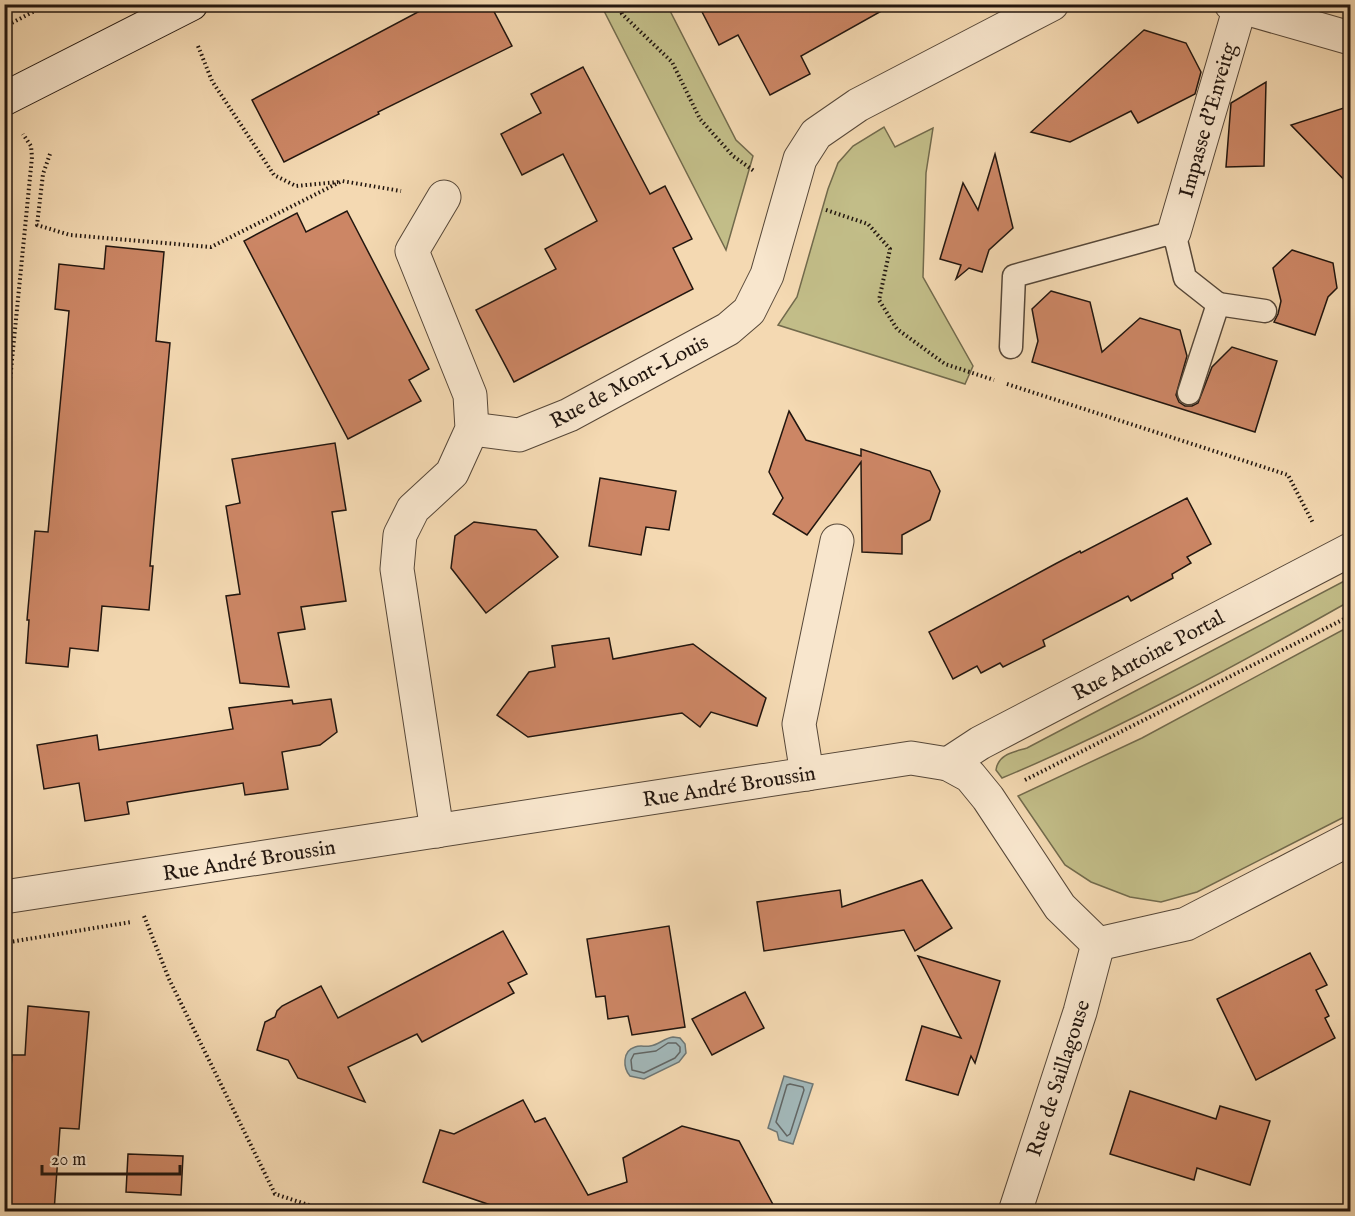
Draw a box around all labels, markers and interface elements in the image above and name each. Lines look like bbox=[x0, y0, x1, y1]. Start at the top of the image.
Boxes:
street label: Impasse d'Enveitg bbox=[1173, 39, 1244, 201]
street label: Rue de Mont-Louis bbox=[546, 329, 714, 435]
street label: Rue Antoine Portal bbox=[1068, 605, 1230, 708]
street label: Rue André Broussin bbox=[641, 760, 818, 814]
street label: Rue André Broussin bbox=[161, 834, 338, 888]
street label: Rue de Saillagouse bbox=[1021, 996, 1098, 1160]
scale bar bbox=[42, 1138, 180, 1176]
text: 20 m bbox=[51, 1149, 86, 1172]

